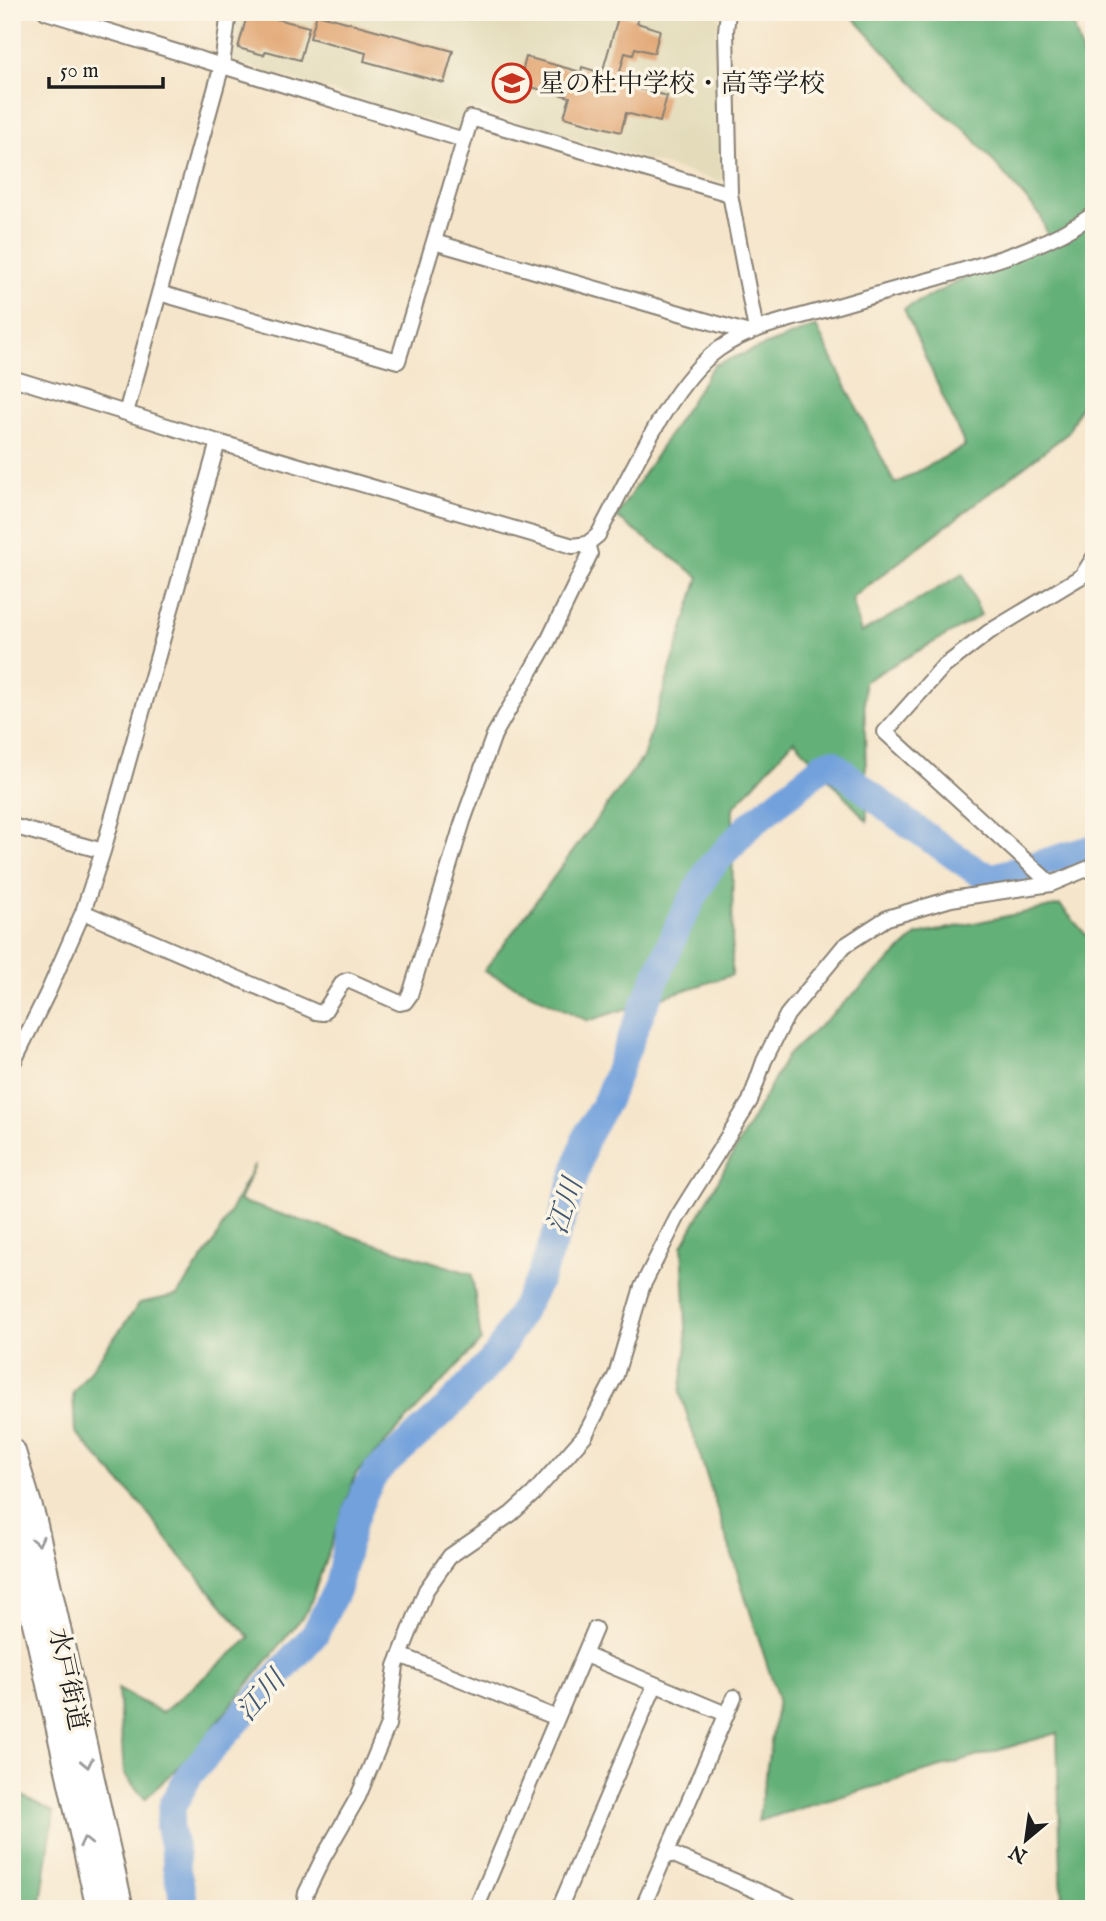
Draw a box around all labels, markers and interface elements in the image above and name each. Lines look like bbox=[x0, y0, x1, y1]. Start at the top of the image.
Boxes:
scale bar bbox=[49, 46, 163, 90]
text: 50 m bbox=[60, 58, 99, 85]
school or university icon: 星の杜中学校・高等学校 bbox=[491, 62, 533, 104]
place label: 星の杜中学校・高等学校 bbox=[539, 68, 825, 101]
water label: 江川 bbox=[541, 1172, 593, 1239]
one-way arrow bbox=[30, 1535, 44, 1547]
street label: 水戸街道 bbox=[41, 1625, 94, 1734]
water label: 江川 bbox=[230, 1662, 296, 1729]
one-way arrow bbox=[79, 1757, 93, 1769]
north arrow bbox=[990, 1806, 1060, 1876]
one-way arrow bbox=[79, 1836, 93, 1848]
text: N bbox=[1005, 1838, 1033, 1868]

